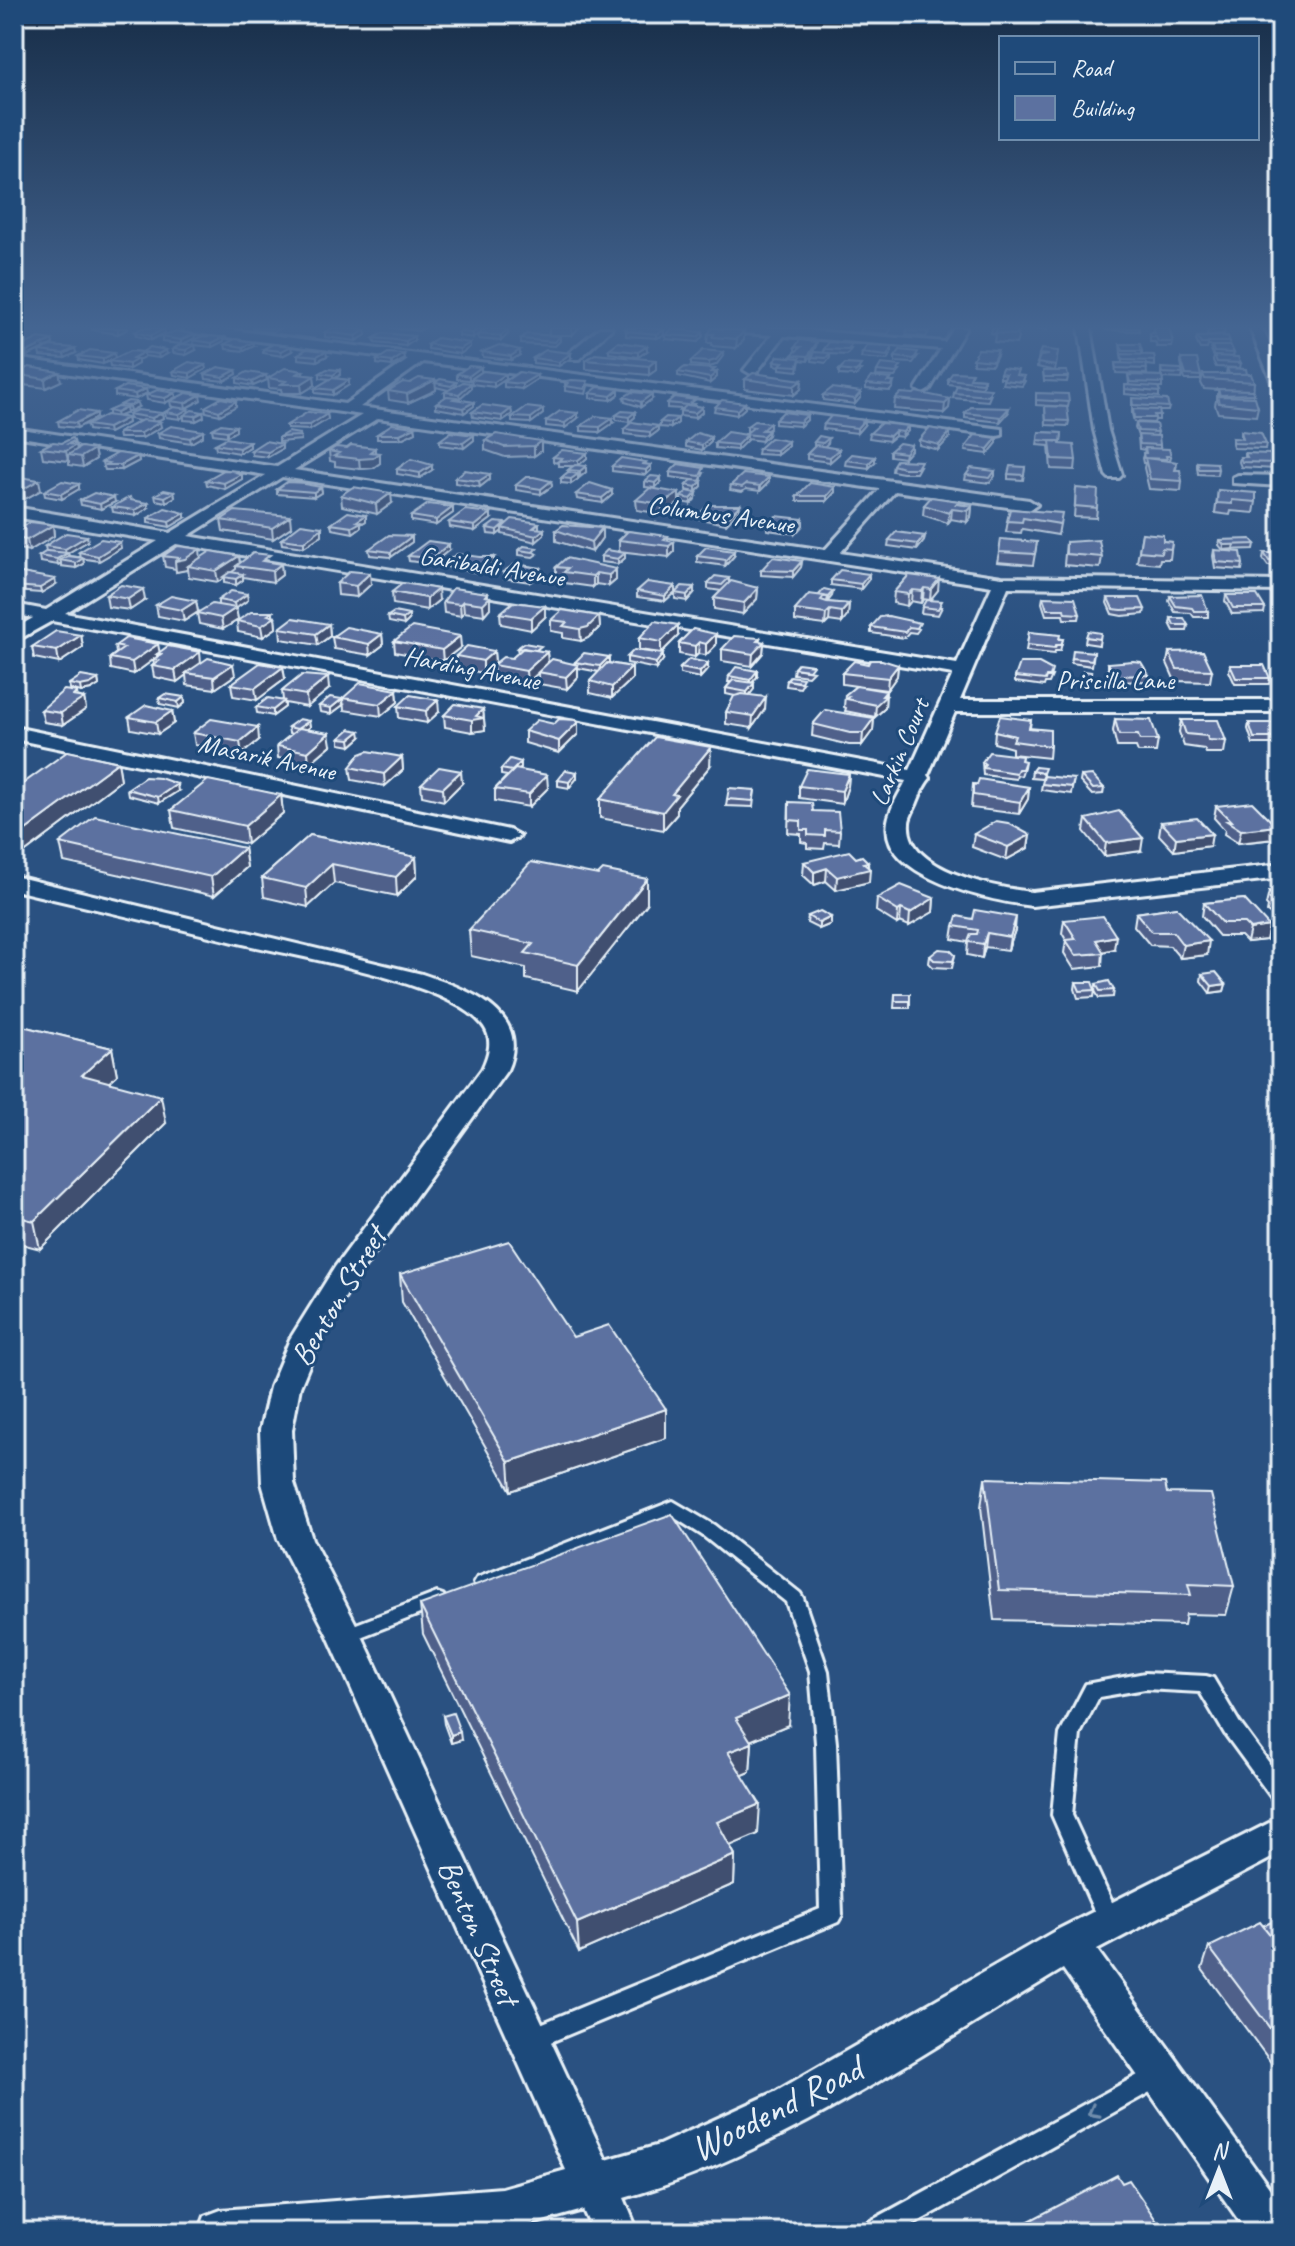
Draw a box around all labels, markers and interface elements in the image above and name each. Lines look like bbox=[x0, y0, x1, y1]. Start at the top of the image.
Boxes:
legend bbox=[999, 36, 1259, 140]
text: Road bbox=[1071, 53, 1115, 83]
text: Building bbox=[1071, 93, 1136, 123]
street label: Columbus Avenue bbox=[646, 488, 798, 541]
street label: Garibaldi Avenue bbox=[417, 539, 569, 595]
street label: Harding Avenue bbox=[401, 639, 544, 698]
street label: Priscilla Lane bbox=[1056, 664, 1176, 697]
street label: Larkin Court bbox=[862, 691, 938, 811]
street label: Masarik Avenue bbox=[195, 727, 340, 788]
street label: Benton Street bbox=[281, 1215, 398, 1373]
street label: Benton Street bbox=[428, 1853, 531, 2015]
street label: Woodend Road bbox=[683, 2042, 875, 2172]
one-way arrow bbox=[1087, 2102, 1101, 2118]
north arrow bbox=[1179, 2130, 1259, 2210]
text: N bbox=[1212, 2137, 1229, 2165]

